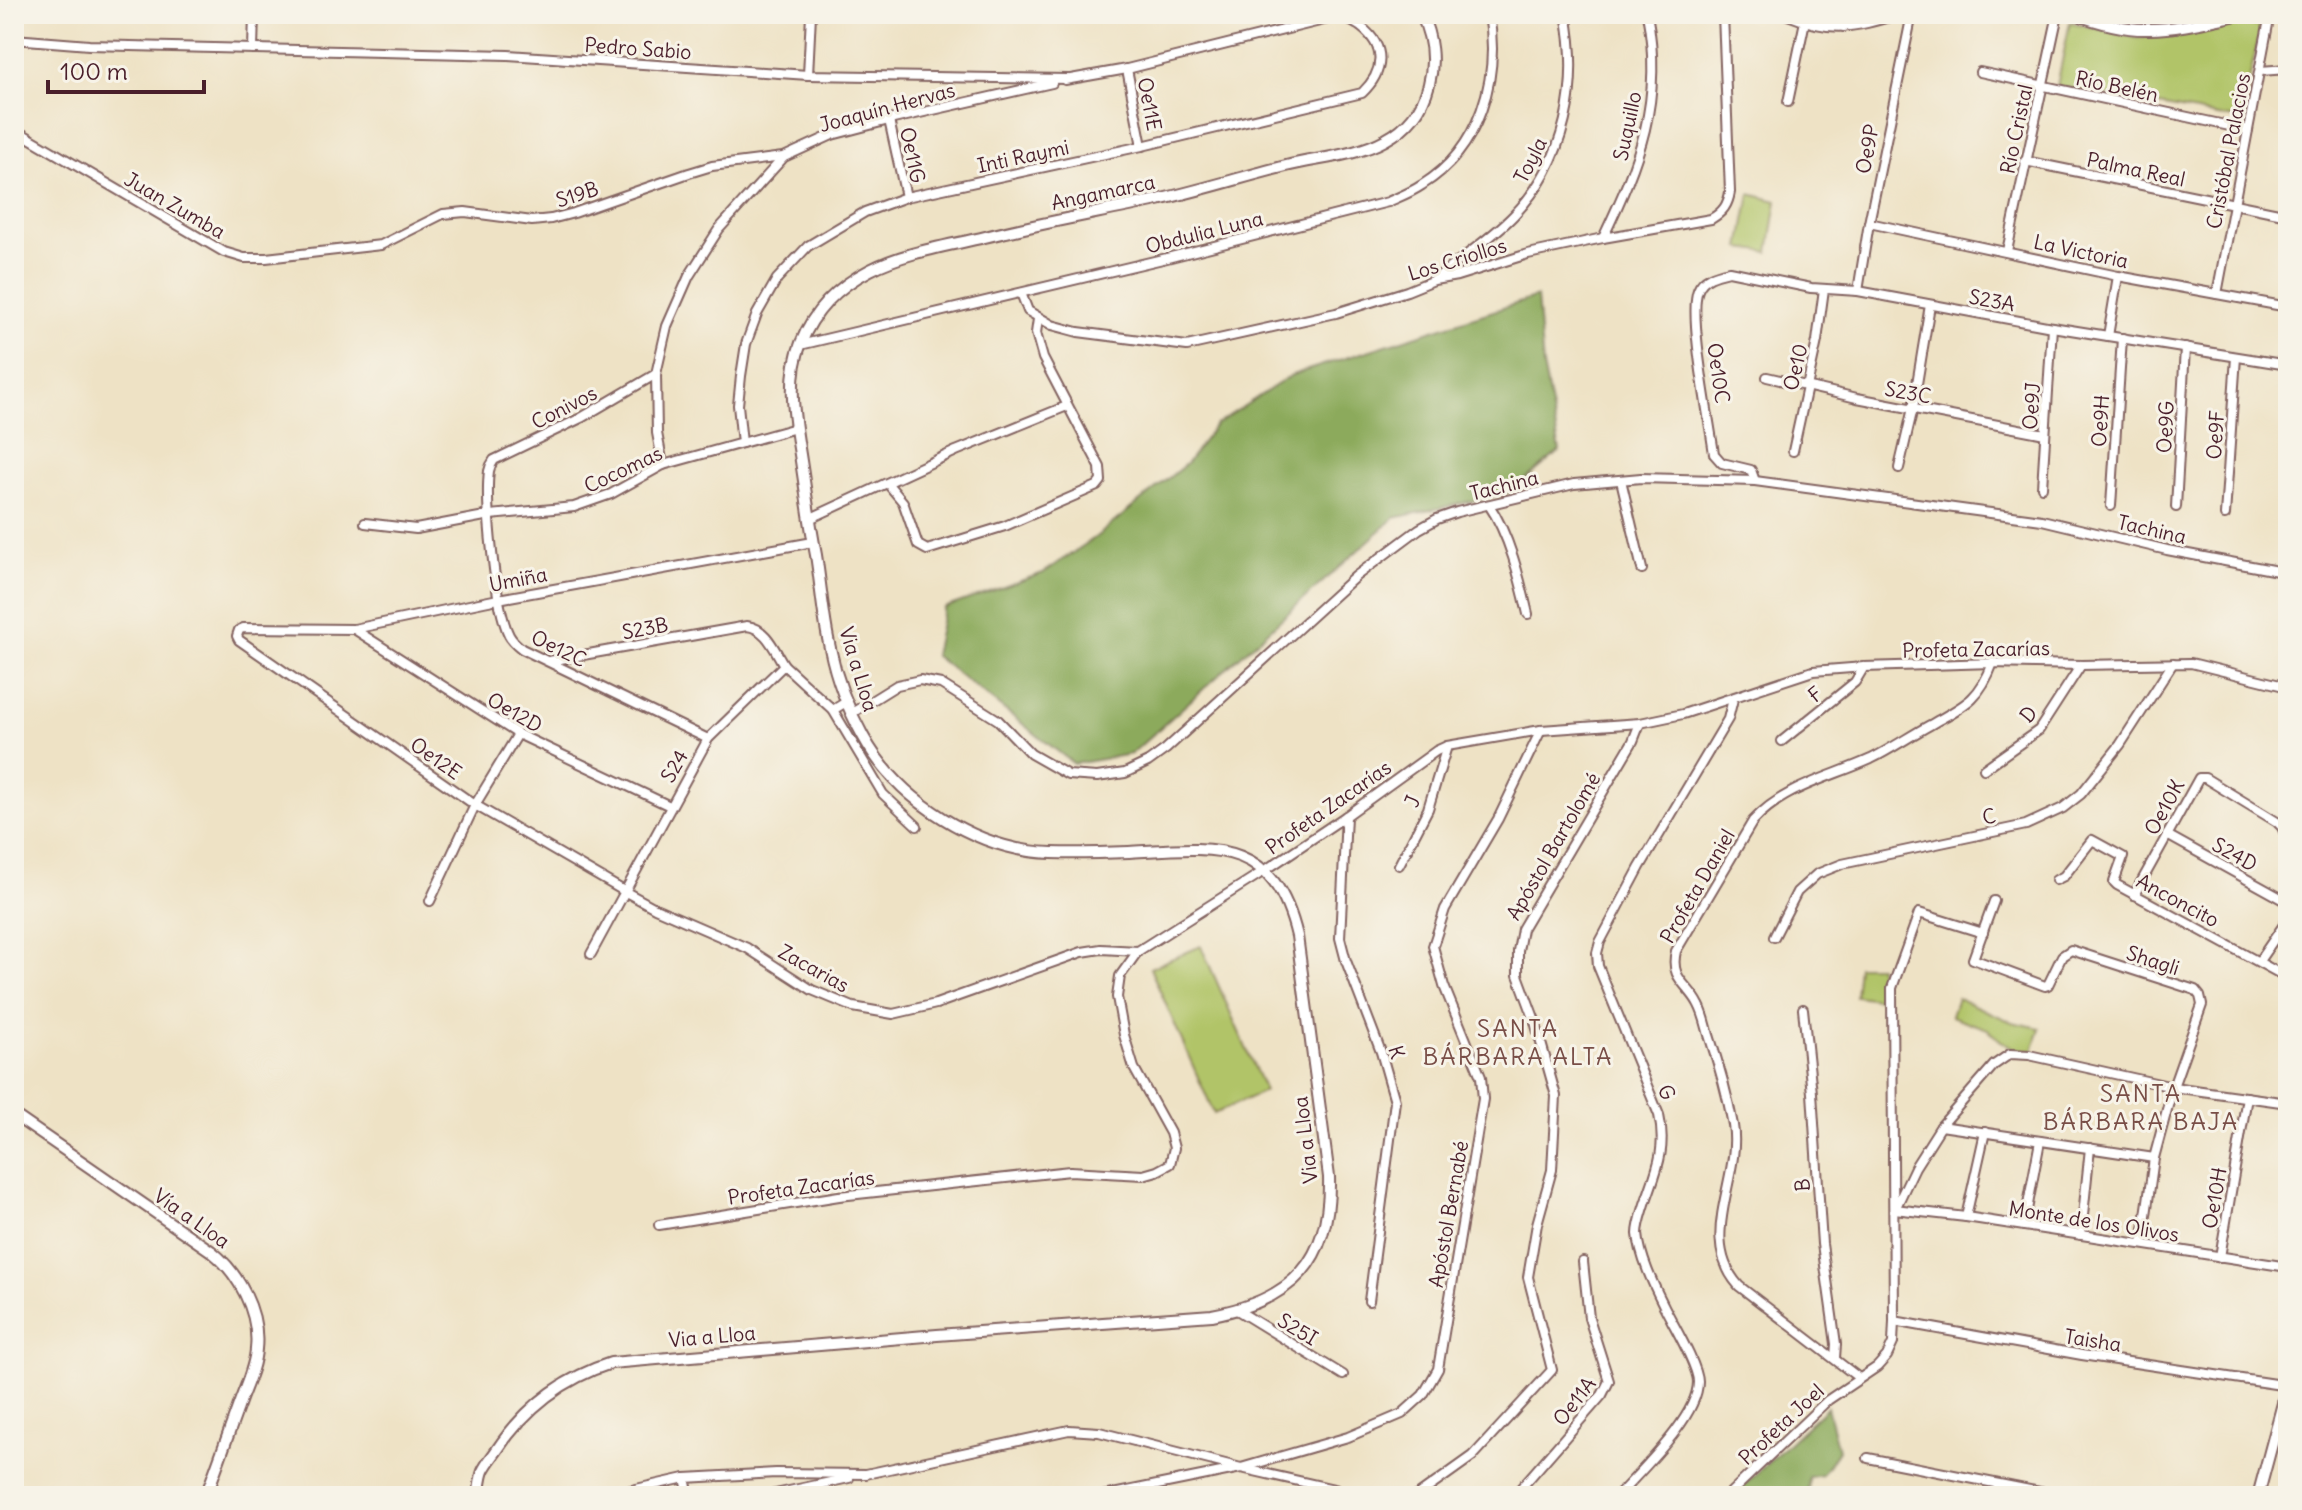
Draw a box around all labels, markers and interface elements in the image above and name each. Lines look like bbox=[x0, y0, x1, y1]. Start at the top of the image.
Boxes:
street label: Pedro Sabio bbox=[584, 32, 692, 64]
scale bar bbox=[48, 44, 204, 94]
text: 100 m bbox=[60, 56, 128, 86]
street label: Río Belén bbox=[2073, 65, 2161, 107]
street label: Cristóbal Palacios bbox=[2201, 71, 2255, 231]
street label: Oe11E bbox=[1133, 75, 1167, 133]
street label: Joaquín Hervas bbox=[816, 77, 958, 137]
street label: Río Cristal bbox=[1994, 82, 2038, 176]
street label: Suquillo bbox=[1607, 89, 1647, 163]
street label: Oe9P bbox=[1850, 122, 1884, 176]
street label: Oe11G bbox=[895, 125, 931, 185]
street label: Toyla bbox=[1508, 133, 1552, 187]
street label: Inti Raymi bbox=[975, 134, 1071, 178]
street label: Palma Real bbox=[2084, 146, 2188, 192]
street label: Juan Zumba bbox=[120, 166, 230, 244]
street label: Angamarca bbox=[1049, 169, 1157, 215]
street label: S19B bbox=[553, 175, 601, 213]
street label: Obdulia Luna bbox=[1143, 205, 1265, 259]
street label: La Victoria bbox=[2031, 229, 2131, 273]
street label: Los Criollos bbox=[1405, 232, 1509, 286]
street label: S23A bbox=[1967, 284, 2017, 316]
street label: Oe10C bbox=[1702, 341, 1736, 405]
street label: Oe10 bbox=[1777, 341, 1813, 393]
street label: S23C bbox=[1883, 376, 1933, 408]
street label: Conivos bbox=[527, 380, 601, 434]
street label: Oe9J bbox=[2017, 381, 2045, 431]
street label: Oe9H bbox=[2086, 394, 2114, 448]
street label: Oe9G bbox=[2151, 400, 2179, 454]
street label: Oe9F bbox=[2201, 410, 2229, 460]
street label: Cocomas bbox=[580, 440, 666, 498]
street label: Tachina bbox=[1467, 464, 1541, 506]
street label: Tachina bbox=[2115, 509, 2189, 549]
street label: Umiña bbox=[487, 561, 549, 597]
street label: S23B bbox=[620, 612, 670, 644]
street label: Oe12C bbox=[527, 624, 591, 672]
street label: Via a Lloa bbox=[834, 624, 884, 714]
street label: Profeta Zacarías bbox=[1902, 635, 2050, 663]
street label: F bbox=[1803, 681, 1827, 707]
street label: Oe12D bbox=[483, 686, 547, 738]
street label: D bbox=[2014, 701, 2042, 727]
street label: Oe12E bbox=[406, 731, 466, 785]
street label: S24 bbox=[655, 745, 693, 787]
street label: Profeta Zacarías bbox=[1260, 754, 1396, 860]
street label: Apóstol Bartolomé bbox=[1501, 768, 1605, 924]
street label: Oe10K bbox=[2139, 774, 2190, 839]
street label: J bbox=[1398, 791, 1426, 811]
street label: C bbox=[1980, 802, 1998, 830]
street label: Profeta Daniel bbox=[1654, 824, 1740, 948]
street label: S24D bbox=[2208, 832, 2262, 876]
street label: Anconcito bbox=[2132, 868, 2224, 932]
street label: Zacarias bbox=[774, 938, 854, 998]
street label: Shagli bbox=[2123, 940, 2183, 980]
district label: SANTA BÁRBARA ALTA bbox=[1422, 1013, 1614, 1071]
street label: K bbox=[1383, 1042, 1411, 1062]
district label: SANTA BÁRBARA BAJA bbox=[2043, 1078, 2239, 1136]
street label: G bbox=[1653, 1081, 1681, 1103]
street label: Via a Lloa bbox=[1287, 1095, 1323, 1185]
street label: Apóstol Bernabé bbox=[1423, 1139, 1473, 1289]
street label: Profeta Zacarías bbox=[726, 1164, 876, 1210]
street label: Oe10H bbox=[2196, 1165, 2232, 1231]
street label: B bbox=[1789, 1178, 1815, 1192]
street label: Vía a Lloa bbox=[149, 1183, 235, 1253]
street label: Monte de los Olivos bbox=[2007, 1195, 2181, 1247]
street label: S25I bbox=[1273, 1307, 1323, 1351]
street label: Via a Lloa bbox=[667, 1320, 757, 1352]
street label: Taisha bbox=[2063, 1323, 2123, 1357]
street label: Oe11A bbox=[1547, 1372, 1601, 1430]
street label: Profeta Joel bbox=[1733, 1378, 1829, 1470]

